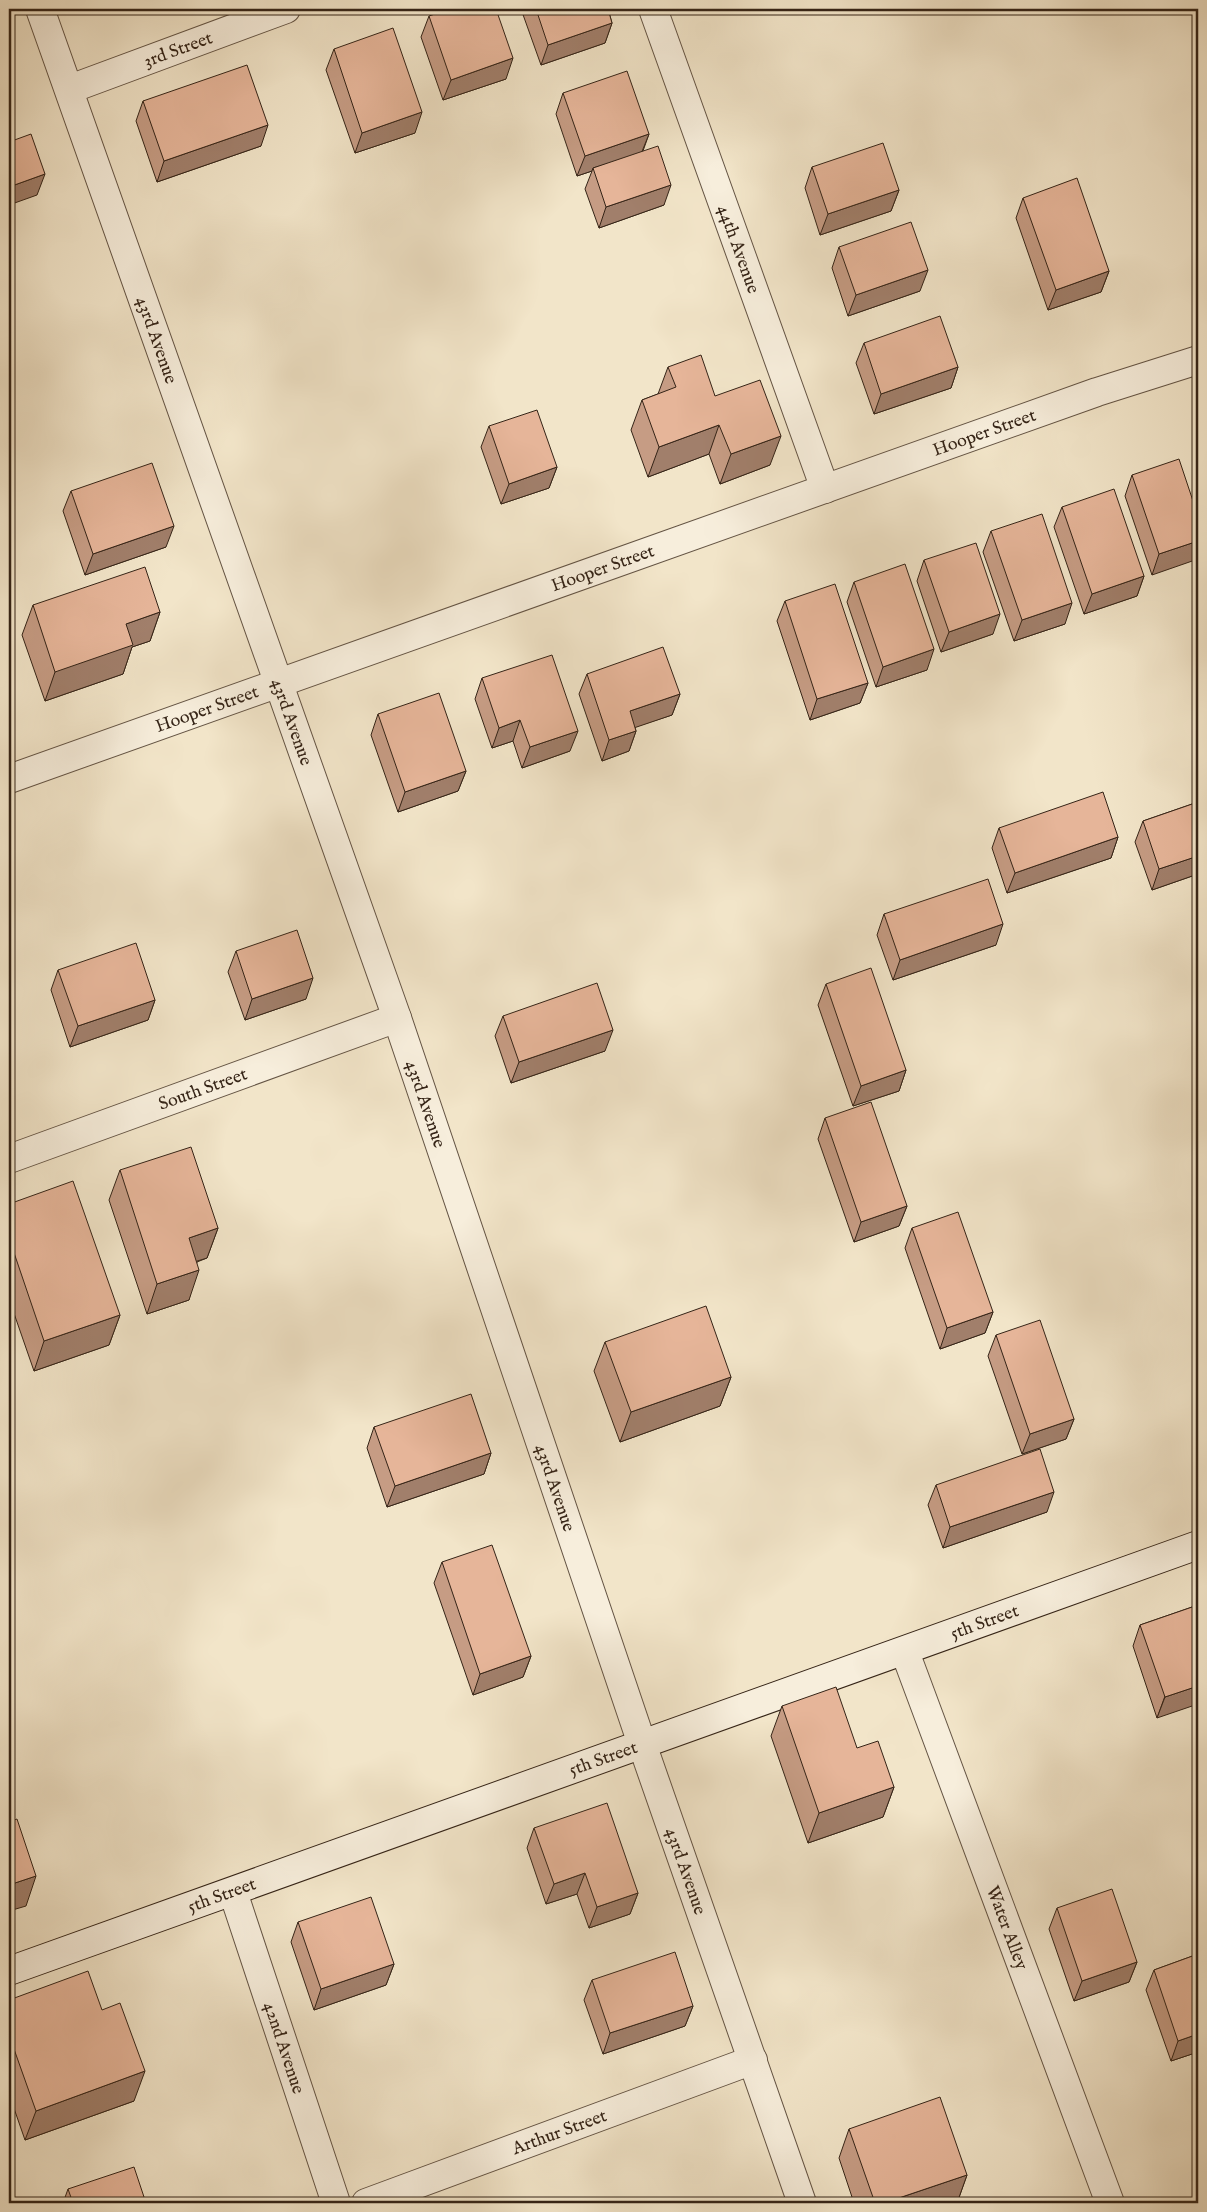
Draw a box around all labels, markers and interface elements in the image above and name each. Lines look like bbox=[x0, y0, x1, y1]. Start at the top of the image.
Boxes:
street label: 3rd Street bbox=[141, 27, 216, 74]
street label: 44th Avenue bbox=[711, 202, 764, 297]
street label: 43rd Avenue bbox=[130, 294, 182, 387]
street label: Hooper Street bbox=[930, 405, 1039, 462]
street label: Hooper Street bbox=[548, 540, 658, 598]
street label: 43rd Avenue bbox=[265, 676, 317, 769]
street label: Hooper Street bbox=[153, 681, 262, 739]
street label: 43rd Avenue bbox=[399, 1058, 450, 1151]
street label: South Street bbox=[156, 1063, 251, 1117]
street label: 43rd Avenue bbox=[529, 1441, 579, 1535]
street label: 5th Street bbox=[947, 1600, 1022, 1646]
street label: 5th Street bbox=[566, 1737, 641, 1782]
street label: 43rd Avenue bbox=[659, 1825, 711, 1918]
street label: 5th Street bbox=[185, 1873, 260, 1919]
street label: Water Alley bbox=[980, 1883, 1032, 1973]
street label: 42nd Avenue bbox=[257, 1999, 309, 2097]
street label: Arthur Street bbox=[508, 2105, 610, 2161]

